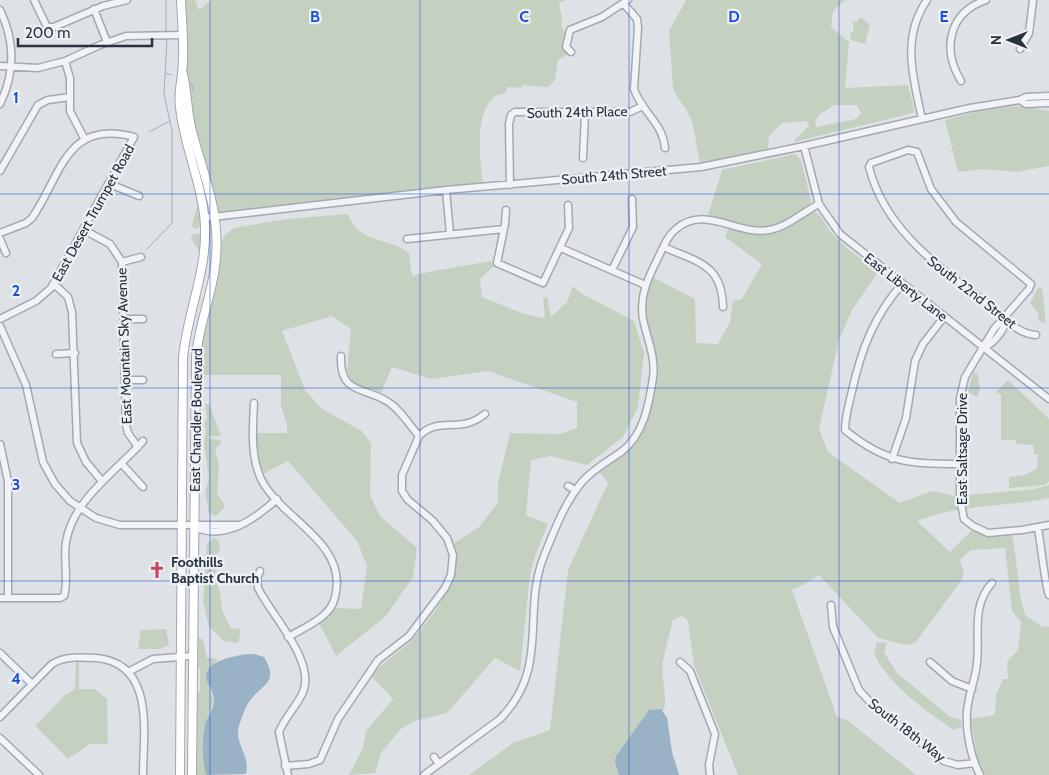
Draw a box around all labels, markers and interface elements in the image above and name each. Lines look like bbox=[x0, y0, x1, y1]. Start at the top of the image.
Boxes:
text: B bbox=[310, 7, 320, 26]
text: C bbox=[519, 7, 529, 26]
text: D bbox=[728, 7, 740, 26]
text: E bbox=[939, 7, 949, 26]
scale bar bbox=[18, 15, 151, 47]
north arrow bbox=[984, 15, 1034, 65]
text: 200 m bbox=[25, 24, 70, 42]
text: N bbox=[987, 35, 1005, 45]
text: 1 bbox=[13, 88, 19, 107]
street label: South 24th Place bbox=[526, 102, 628, 122]
street label: East Desert Trumpet Road bbox=[48, 141, 138, 285]
street label: South 24th Street bbox=[561, 161, 668, 189]
street label: East Liberty Lane bbox=[861, 249, 951, 325]
street label: South 22nd Street bbox=[924, 252, 1020, 333]
street label: East Mountain Sky Avenue bbox=[112, 268, 136, 424]
text: 2 bbox=[12, 281, 20, 300]
street label: East Chandler Boulevard bbox=[186, 348, 206, 492]
street label: East Saltsage Drive bbox=[953, 393, 971, 505]
text: 3 bbox=[12, 475, 20, 494]
place label: Foothills Baptist Church bbox=[171, 553, 259, 587]
church icon: Foothills Baptist Church bbox=[147, 560, 167, 580]
text: 4 bbox=[11, 669, 21, 688]
street label: South 18th Way bbox=[865, 694, 949, 766]

